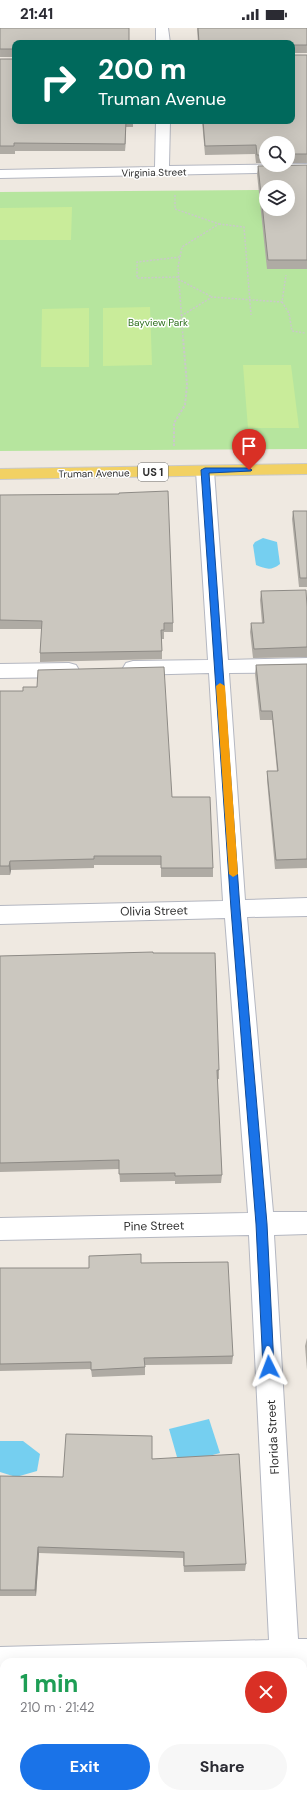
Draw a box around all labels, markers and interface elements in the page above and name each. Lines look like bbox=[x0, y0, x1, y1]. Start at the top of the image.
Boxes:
text: 21:41 bbox=[20, 4, 53, 24]
text: 200 m bbox=[98, 51, 186, 88]
icon: right bbox=[32, 56, 84, 108]
text: Truman Avenue bbox=[98, 87, 226, 111]
map controls bbox=[259, 136, 295, 216]
button: search bbox=[259, 136, 295, 172]
street label: Virginia Street bbox=[121, 165, 187, 180]
button: layers bbox=[259, 180, 295, 216]
park label: Bayview Park bbox=[128, 316, 188, 329]
pin bbox=[232, 429, 266, 470]
icon: arrive bbox=[238, 435, 260, 457]
road number: US 1 bbox=[138, 463, 168, 481]
street label: Truman Avenue bbox=[58, 466, 130, 481]
street label: Olivia Street bbox=[120, 902, 188, 920]
street label: Pine Street bbox=[123, 1217, 185, 1235]
position arrow bbox=[248, 1346, 290, 1388]
street label: Florida Street bbox=[263, 1399, 283, 1475]
text: 1 min bbox=[20, 1668, 78, 1699]
button: close bbox=[245, 1671, 287, 1713]
text: 210 m · 21:42 bbox=[20, 1699, 95, 1716]
button: Exit bbox=[20, 1744, 150, 1790]
button: Share bbox=[158, 1744, 287, 1790]

